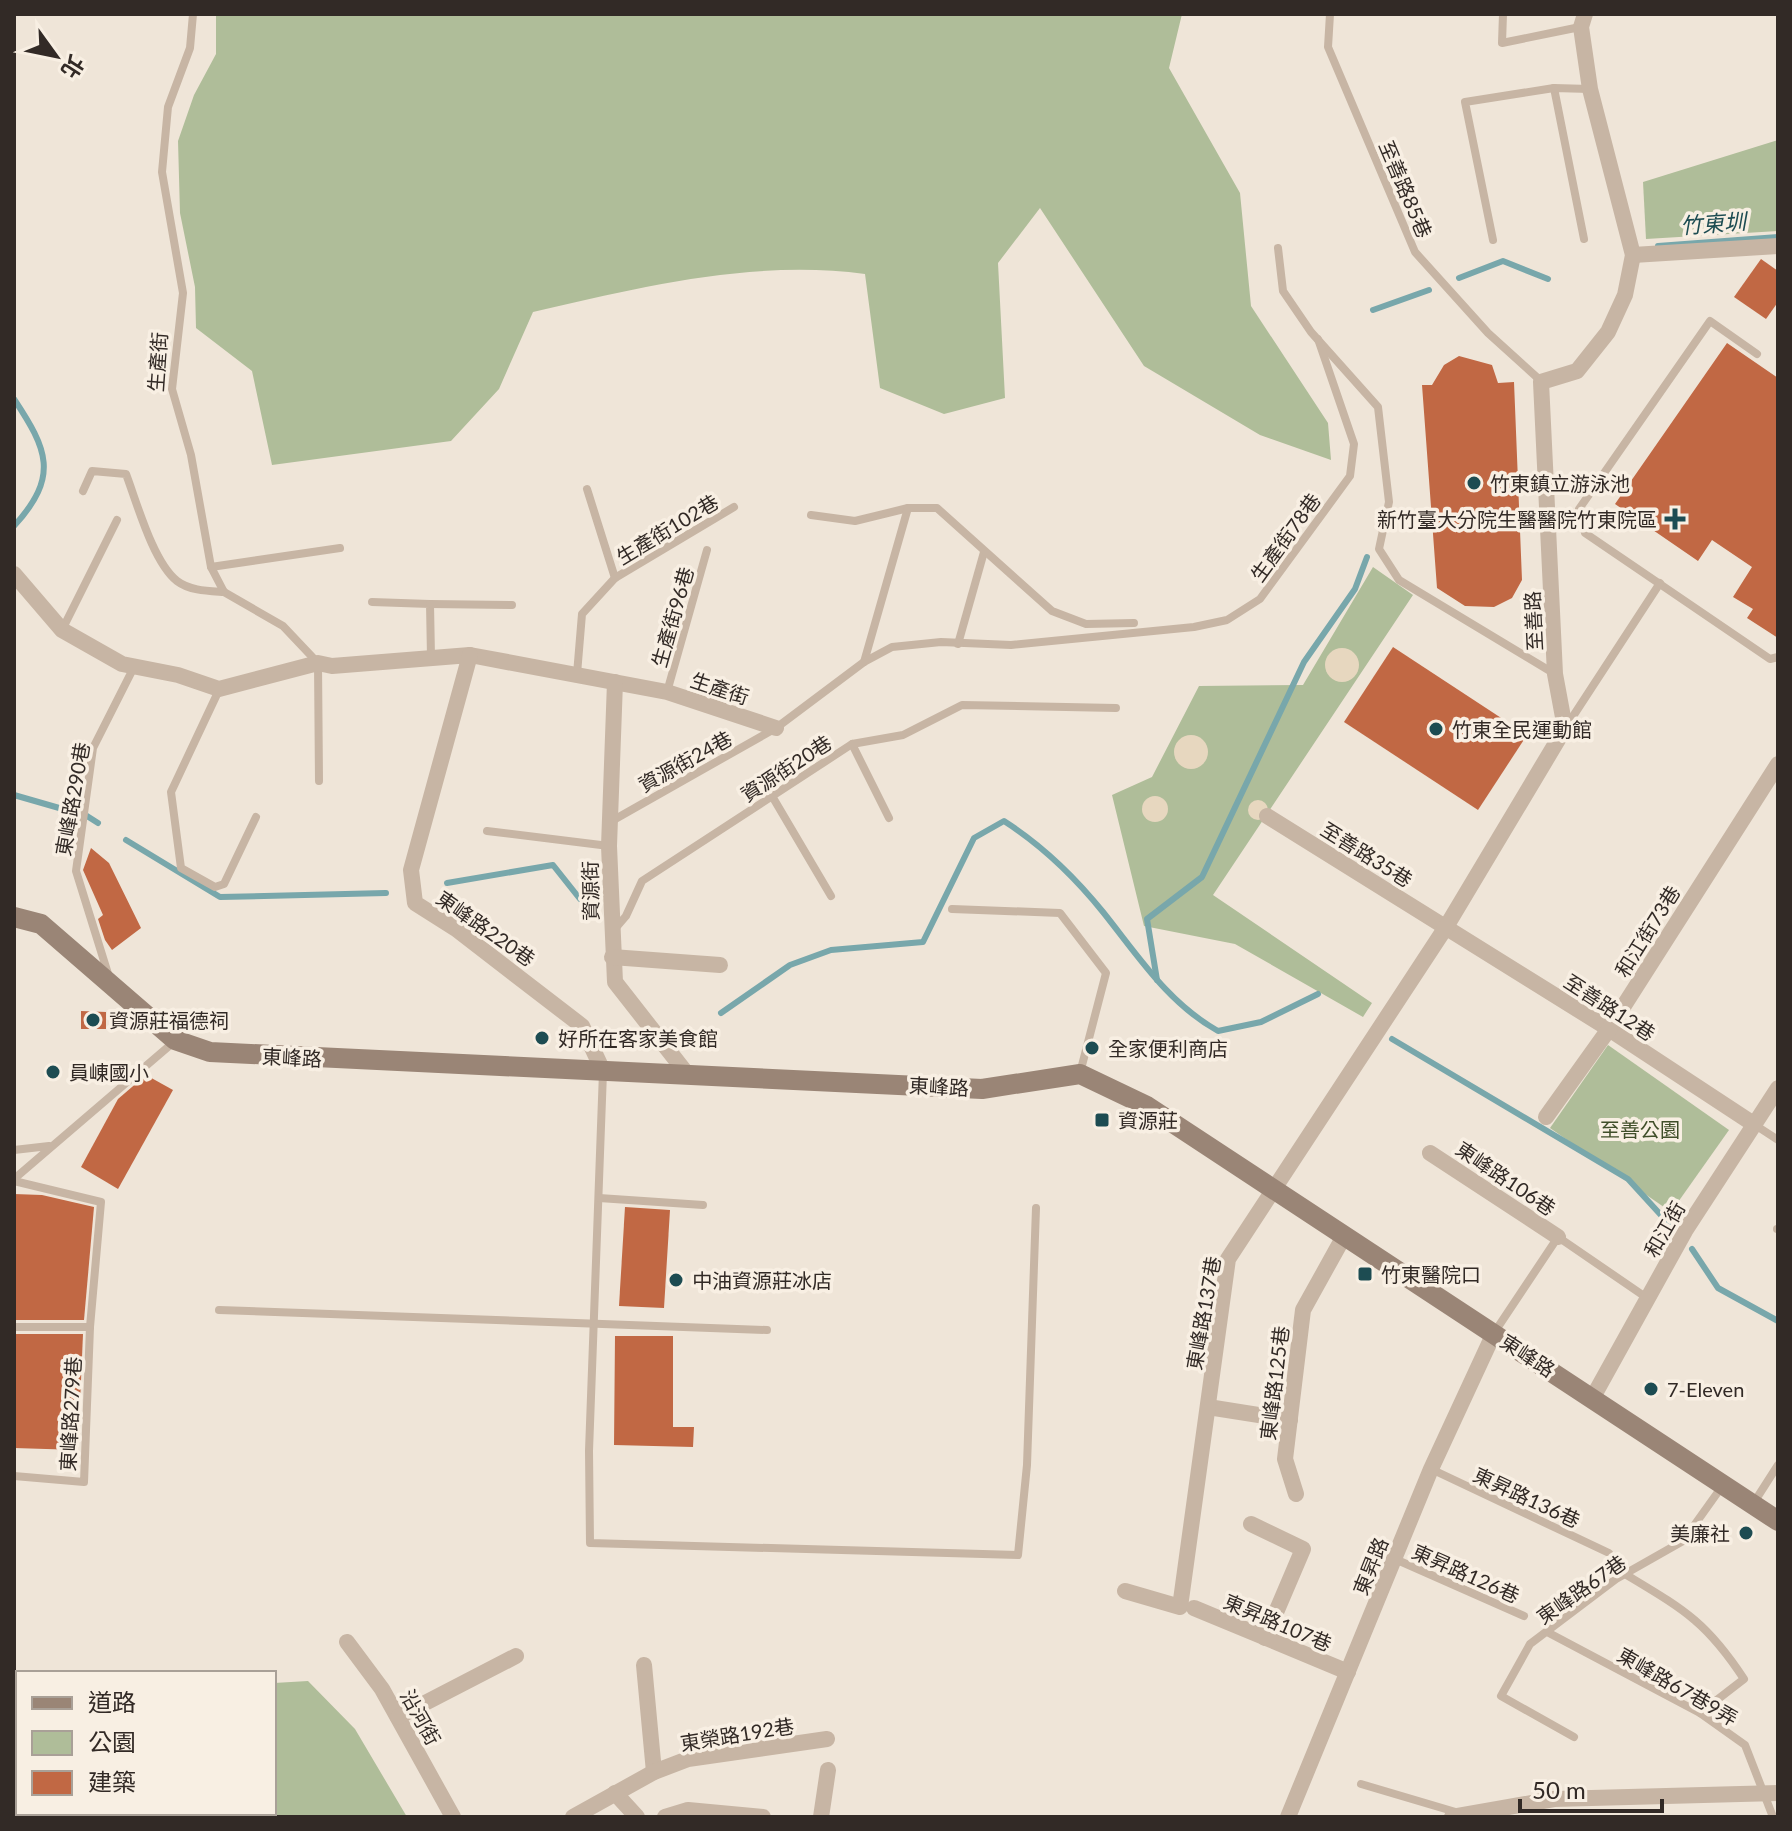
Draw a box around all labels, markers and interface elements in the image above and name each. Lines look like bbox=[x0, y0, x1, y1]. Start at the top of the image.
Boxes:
north arrow bbox=[16, 16, 96, 96]
text: 北 bbox=[56, 51, 91, 84]
street label: 至善路85巷 bbox=[1375, 137, 1437, 241]
water label: 竹東圳 bbox=[1679, 207, 1750, 239]
street label: 生產街 bbox=[143, 331, 171, 393]
place label: 竹東鎮立游泳池 bbox=[1490, 471, 1630, 495]
marker: 竹東鎮立游泳池 bbox=[1465, 474, 1483, 492]
street label: 生產街78巷 bbox=[1245, 488, 1325, 586]
street label: 生產街102巷 bbox=[612, 489, 722, 569]
place label: 新竹臺大分院生醫醫院竹東院區 bbox=[1377, 507, 1657, 531]
marker: 新竹臺大分院生醫醫院竹東院區 bbox=[1664, 508, 1686, 530]
street label: 生產街96巷 bbox=[646, 564, 698, 670]
street label: 至善路 bbox=[1519, 590, 1547, 652]
street label: 生產街 bbox=[688, 667, 752, 709]
place label: 竹東全民運動館 bbox=[1452, 717, 1592, 741]
marker: 竹東全民運動館 bbox=[1427, 720, 1445, 738]
street label: 資源街24巷 bbox=[634, 725, 736, 797]
street label: 資源街20巷 bbox=[736, 730, 836, 806]
street label: 東峰路290巷 bbox=[50, 740, 94, 858]
street label: 至善路35巷 bbox=[1317, 816, 1417, 892]
street label: 資源街 bbox=[577, 861, 603, 921]
street label: 和江街73巷 bbox=[1609, 881, 1685, 981]
street label: 東峰路220巷 bbox=[432, 885, 540, 971]
street label: 至善路12巷 bbox=[1560, 969, 1660, 1045]
place label: 資源莊福德祠 bbox=[109, 1008, 229, 1032]
marker: 資源莊福德祠 bbox=[84, 1011, 102, 1029]
place label: 好所在客家美食館 bbox=[558, 1026, 718, 1050]
marker: 好所在客家美食館 bbox=[533, 1029, 551, 1047]
place label: 全家便利商店 bbox=[1108, 1036, 1228, 1060]
marker: 全家便利商店 bbox=[1083, 1039, 1101, 1057]
street label: 東峰路 bbox=[261, 1043, 323, 1071]
place label: 員崠國小 bbox=[69, 1060, 149, 1084]
marker: 員崠國小 bbox=[44, 1063, 62, 1081]
street label: 東峰路 bbox=[908, 1072, 970, 1100]
place label: 資源莊 bbox=[1118, 1108, 1178, 1132]
marker: 資源莊 bbox=[1093, 1111, 1111, 1129]
park label: 至善公園 bbox=[1600, 1117, 1680, 1141]
street label: 東峰路106巷 bbox=[1452, 1136, 1560, 1220]
street label: 和江街 bbox=[1639, 1197, 1689, 1261]
street label: 東峰路137巷 bbox=[1181, 1254, 1225, 1372]
place label: 竹東醫院口 bbox=[1381, 1262, 1481, 1286]
marker: 竹東醫院口 bbox=[1356, 1265, 1374, 1283]
place label: 中油資源莊冰店 bbox=[692, 1268, 832, 1292]
marker: 中油資源莊冰店 bbox=[667, 1271, 685, 1289]
street label: 東峰路125巷 bbox=[1255, 1325, 1293, 1441]
street label: 東峰路 bbox=[1496, 1329, 1560, 1381]
street label: 東峰路279巷 bbox=[55, 1356, 85, 1472]
place label: 7-Eleven bbox=[1667, 1377, 1744, 1401]
marker: 7-Eleven bbox=[1642, 1380, 1660, 1398]
street label: 東昇路136巷 bbox=[1470, 1462, 1584, 1532]
place label: 美廉社 bbox=[1670, 1521, 1730, 1545]
marker: 美廉社 bbox=[1737, 1524, 1755, 1542]
street label: 東昇路 bbox=[1348, 1534, 1392, 1598]
street label: 東昇路126巷 bbox=[1409, 1539, 1523, 1607]
street label: 東峰路67巷 bbox=[1532, 1550, 1630, 1628]
street label: 東昇路107巷 bbox=[1220, 1589, 1336, 1655]
street label: 東峰路67巷9弄 bbox=[1614, 1642, 1742, 1730]
legend bbox=[16, 1671, 276, 1815]
street label: 沿河街 bbox=[396, 1685, 446, 1749]
text: 道路 bbox=[88, 1687, 136, 1716]
street label: 東榮路192巷 bbox=[678, 1713, 796, 1755]
text: 公園 bbox=[88, 1727, 136, 1756]
scale bar bbox=[1520, 1763, 1662, 1813]
text: 建築 bbox=[88, 1767, 136, 1796]
text: 50 m bbox=[1532, 1775, 1586, 1804]

